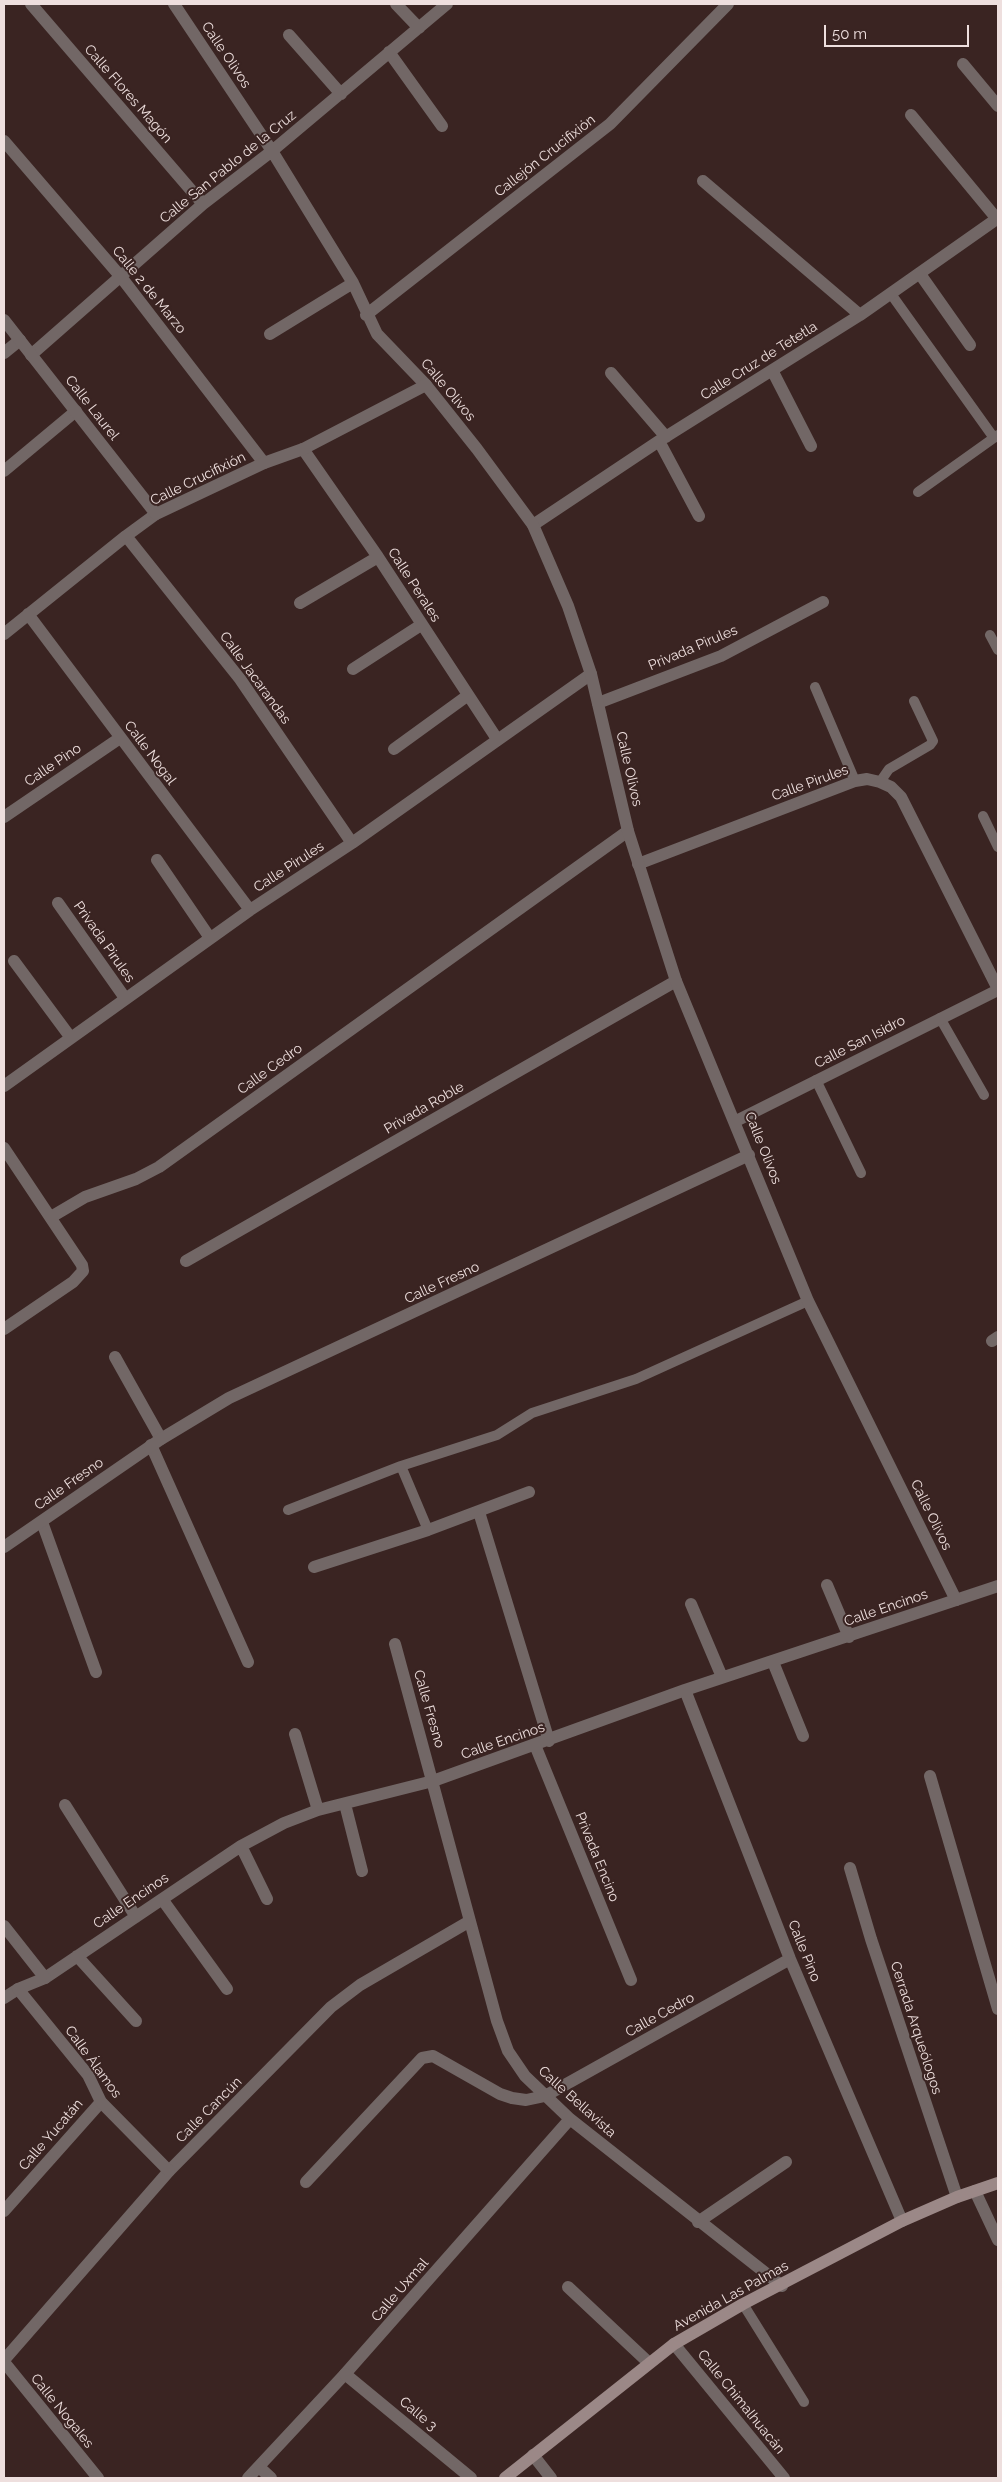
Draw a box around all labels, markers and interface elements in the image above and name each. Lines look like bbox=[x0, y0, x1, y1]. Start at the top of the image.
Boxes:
scale bar bbox=[827, 15, 972, 47]
street label: Calle Olivos bbox=[198, 19, 254, 91]
text: 50 m bbox=[832, 25, 867, 43]
street label: Calle Flores Magón bbox=[81, 41, 175, 147]
street label: Calle San Pablo de la Cruz bbox=[157, 107, 299, 227]
street label: Callejón Crucifixión bbox=[491, 111, 599, 201]
street label: Calle 2 de Marzo bbox=[109, 243, 189, 337]
street label: Calle Cruz de Tetetla bbox=[698, 318, 820, 404]
street label: Calle Olivos bbox=[417, 355, 479, 425]
street label: Calle Laurel bbox=[62, 372, 122, 444]
street label: Calle Crucifixión bbox=[148, 449, 248, 509]
street label: Calle Perales bbox=[384, 545, 444, 625]
street label: Privada Pirules bbox=[646, 622, 740, 674]
street label: Calle Jacarandas bbox=[216, 629, 294, 727]
street label: Calle Nogal bbox=[120, 718, 180, 788]
street label: Calle Olivos bbox=[612, 730, 646, 808]
street label: Calle Pino bbox=[21, 740, 85, 790]
street label: Calle Pirules bbox=[769, 761, 851, 805]
street label: Calle Pirules bbox=[251, 838, 327, 896]
street label: Privada Pirules bbox=[70, 898, 138, 986]
street label: Calle San Isidro bbox=[812, 1012, 908, 1072]
street label: Calle Cedro bbox=[234, 1040, 306, 1098]
street label: Privada Roble bbox=[381, 1078, 467, 1138]
street label: Calle Olivos bbox=[741, 1109, 785, 1187]
street label: Calle Fresno bbox=[402, 1258, 482, 1308]
street label: Calle Fresno bbox=[31, 1454, 107, 1514]
street label: Calle Olivos bbox=[907, 1477, 955, 1553]
street label: Calle Encinos bbox=[842, 1586, 930, 1630]
street label: Calle Fresno bbox=[410, 1668, 448, 1750]
street label: Calle Encinos bbox=[459, 1719, 547, 1763]
street label: Privada Encino bbox=[571, 1810, 623, 1904]
street label: Calle Encinos bbox=[90, 1870, 172, 1932]
street label: Calle Pino bbox=[784, 1918, 824, 1984]
street label: Cerrada Arqueólogos bbox=[887, 1959, 945, 2097]
street label: Calle Cedro bbox=[623, 1989, 697, 2041]
street label: Calle Álamos bbox=[61, 2022, 125, 2102]
street label: Calle Bellavista bbox=[535, 2063, 619, 2141]
street label: Calle Cancún bbox=[173, 2074, 245, 2146]
street label: Calle Yucatán bbox=[15, 2096, 87, 2174]
street label: Calle Uxmal bbox=[368, 2255, 432, 2325]
street label: Avenida Las Palmas bbox=[671, 2257, 791, 2335]
street label: Calle Chimalhuacán bbox=[694, 2346, 788, 2458]
street label: Calle Nogales bbox=[27, 2370, 97, 2452]
street label: Calle 3 bbox=[396, 2393, 440, 2435]

